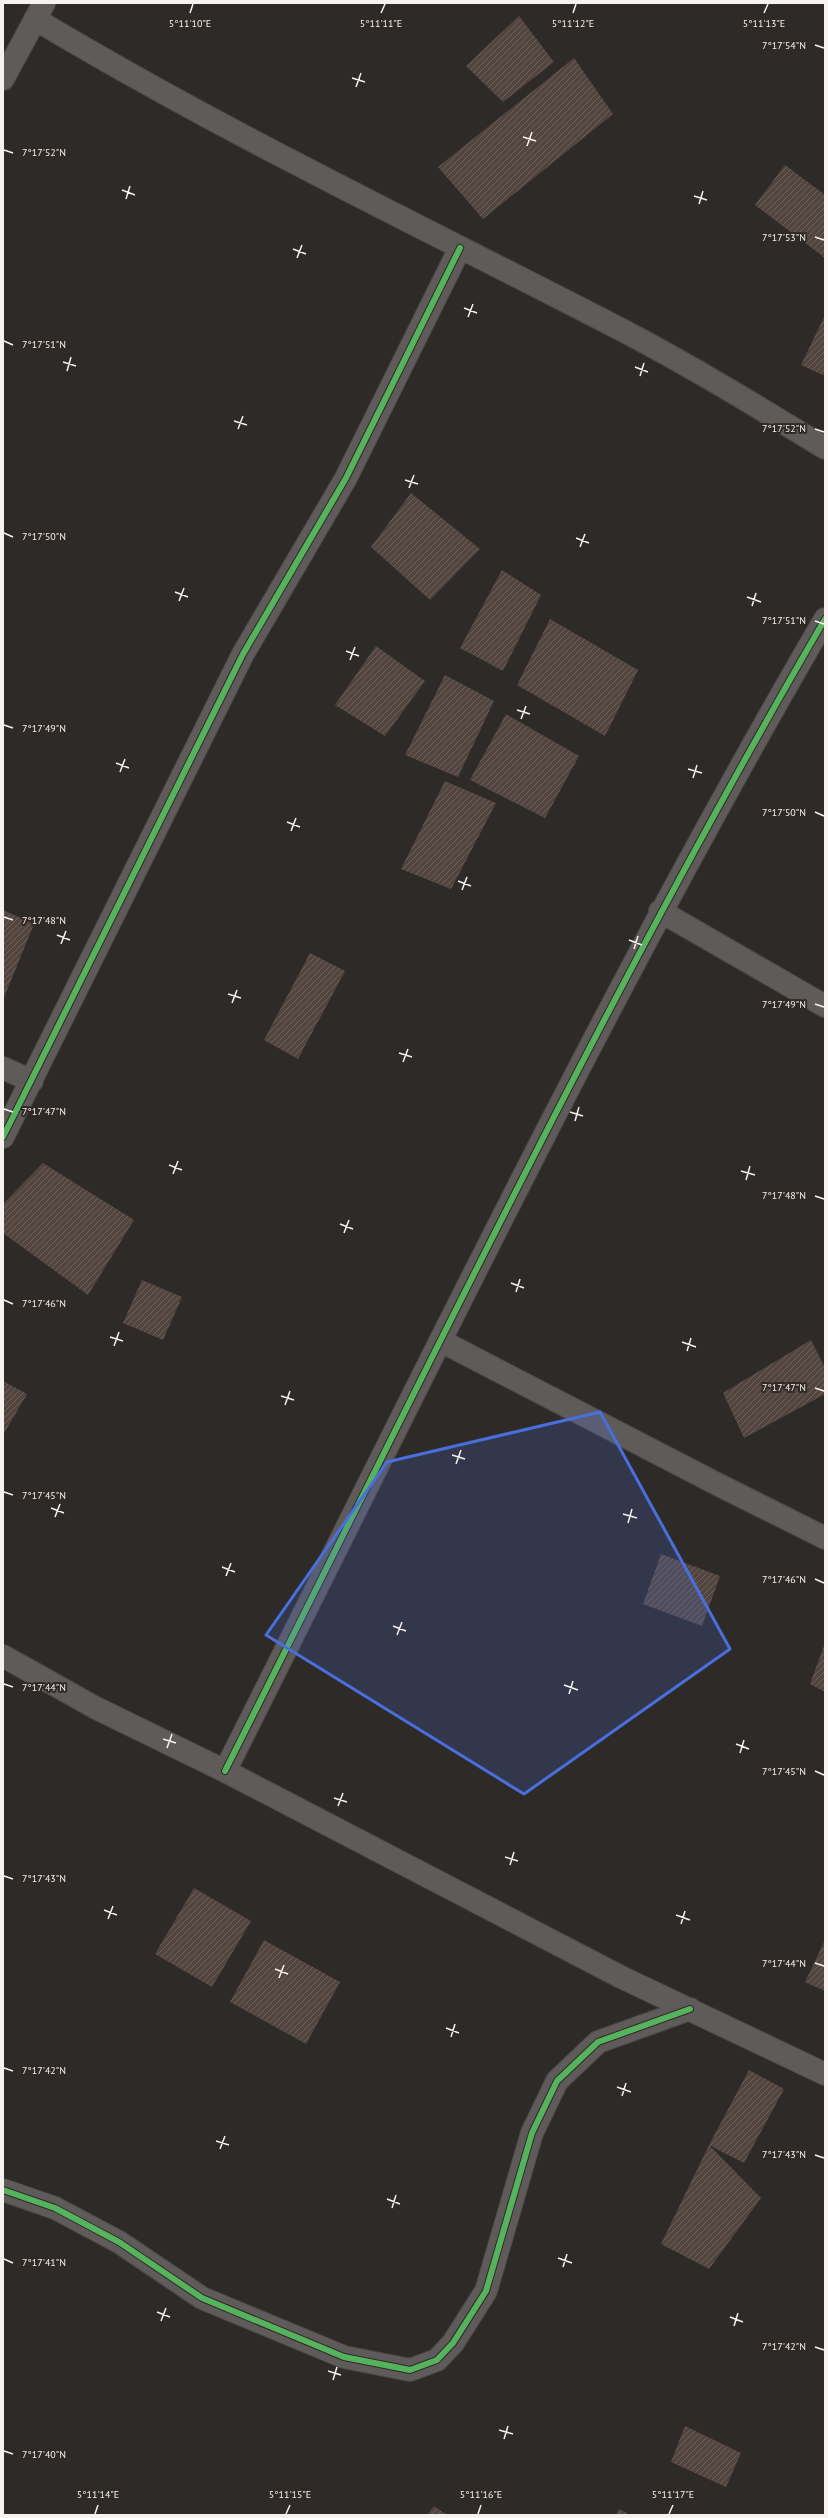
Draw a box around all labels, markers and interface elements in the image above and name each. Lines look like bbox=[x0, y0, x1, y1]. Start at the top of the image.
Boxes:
text: 5°11'10"E bbox=[169, 17, 211, 30]
text: 5°11'11"E bbox=[360, 17, 402, 30]
text: 5°11'12"E bbox=[552, 17, 594, 30]
text: 5°11'13"E bbox=[743, 17, 785, 30]
text: 7°17'54"N bbox=[762, 39, 806, 52]
text: 7°17'52"N bbox=[22, 146, 66, 159]
text: 7°17'53"N bbox=[762, 231, 806, 244]
text: 7°17'51"N bbox=[22, 338, 66, 351]
text: 7°17'52"N bbox=[762, 422, 806, 435]
text: 7°17'50"N bbox=[22, 530, 66, 543]
text: 7°17'51"N bbox=[762, 614, 806, 627]
text: 7°17'49"N bbox=[22, 722, 66, 735]
text: 7°17'50"N bbox=[762, 806, 806, 819]
text: 7°17'48"N bbox=[22, 914, 66, 927]
text: 7°17'49"N bbox=[762, 998, 806, 1011]
text: 7°17'47"N bbox=[22, 1105, 66, 1118]
text: 7°17'48"N bbox=[762, 1189, 806, 1202]
text: 7°17'46"N bbox=[22, 1297, 66, 1310]
text: 7°17'47"N bbox=[762, 1381, 806, 1394]
text: 7°17'45"N bbox=[22, 1489, 66, 1502]
text: 7°17'46"N bbox=[762, 1573, 806, 1586]
text: 7°17'44"N bbox=[22, 1681, 66, 1694]
text: 7°17'45"N bbox=[762, 1765, 806, 1778]
text: 7°17'43"N bbox=[22, 1872, 66, 1885]
text: 7°17'44"N bbox=[762, 1957, 806, 1970]
text: 7°17'42"N bbox=[22, 2064, 66, 2077]
text: 7°17'43"N bbox=[762, 2148, 806, 2161]
text: 7°17'41"N bbox=[22, 2256, 66, 2269]
text: 7°17'42"N bbox=[762, 2340, 806, 2353]
text: 7°17'40"N bbox=[22, 2448, 66, 2461]
text: 5°11'14"E bbox=[77, 2488, 119, 2501]
text: 5°11'15"E bbox=[269, 2488, 311, 2501]
text: 5°11'16"E bbox=[460, 2488, 502, 2501]
text: 5°11'17"E bbox=[652, 2488, 694, 2501]

